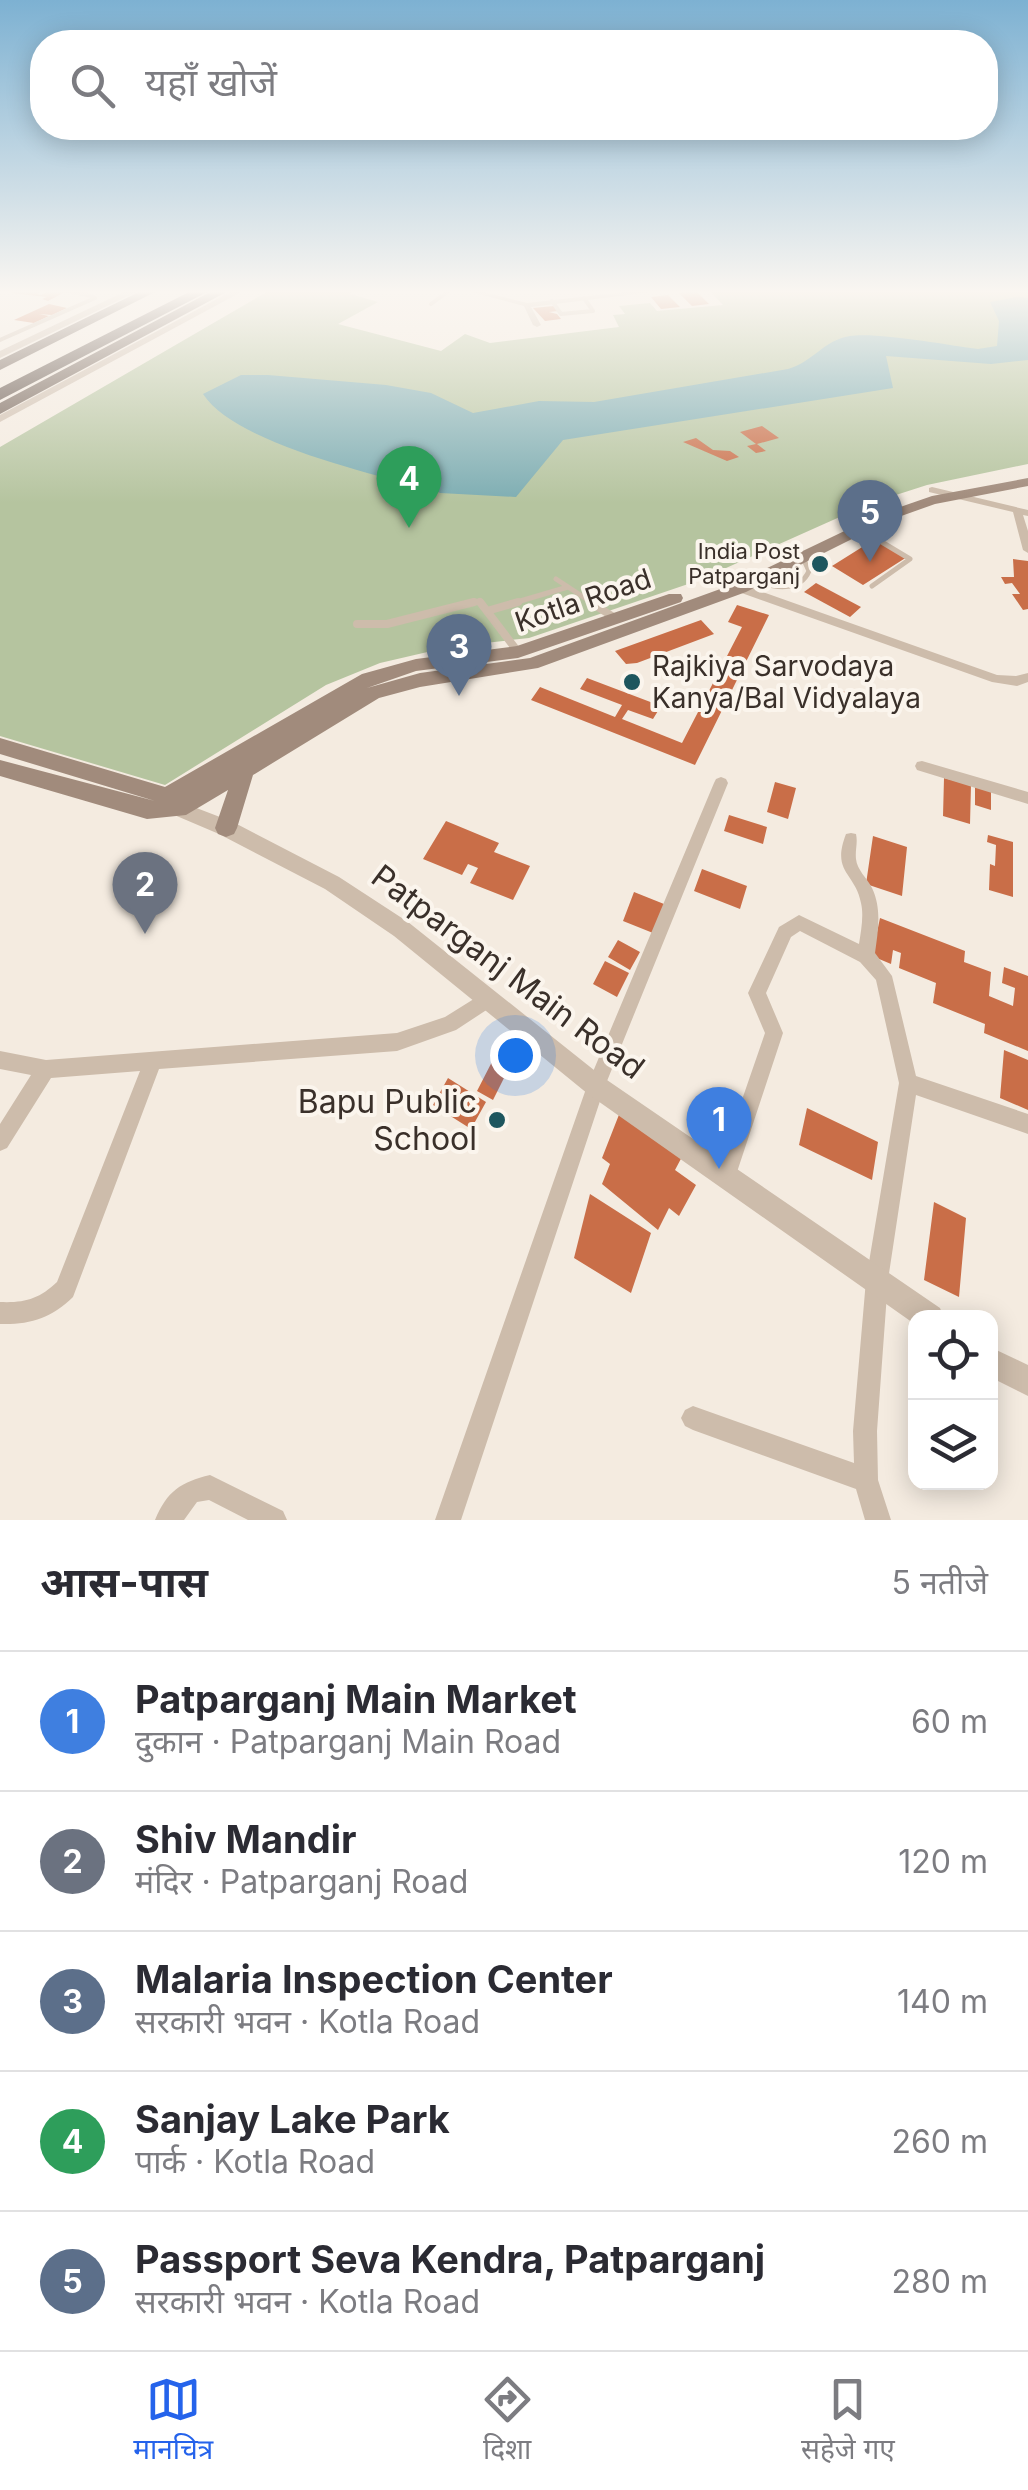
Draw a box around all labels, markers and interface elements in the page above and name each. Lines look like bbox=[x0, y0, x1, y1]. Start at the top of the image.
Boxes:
search box bbox=[30, 30, 998, 140]
icon: search bbox=[65, 58, 120, 113]
text: यहाँ खोजें bbox=[145, 59, 277, 105]
pin: 4 bbox=[376, 446, 442, 528]
pin: 5 bbox=[838, 480, 902, 562]
place label: India Post Patparganj bbox=[688, 538, 800, 589]
marker: India Post Patparganj bbox=[809, 553, 831, 575]
street label: Kotla Road bbox=[511, 561, 655, 639]
pin: 3 bbox=[426, 614, 492, 696]
place label: Rajkiya Sarvodaya Kanya/Bal Vidyalaya bbox=[652, 649, 921, 715]
marker: Rajkiya Sarvodaya Kanya/Bal Vidyalaya bbox=[621, 671, 643, 693]
pin: 2 bbox=[112, 852, 178, 934]
street label: Patparganj Main Road bbox=[364, 856, 652, 1087]
your location bbox=[490, 1030, 541, 1081]
place label: Bapu Public School bbox=[298, 1082, 477, 1158]
pin: 1 bbox=[686, 1086, 752, 1169]
marker: Bapu Public School bbox=[486, 1109, 508, 1131]
map controls bbox=[908, 1310, 998, 1490]
button: locate bbox=[908, 1310, 998, 1400]
button: layers bbox=[908, 1400, 998, 1490]
text: आस-पास bbox=[40, 1556, 208, 1607]
text: 5 नतीजे bbox=[892, 1563, 988, 1602]
text: Patparganj Main Market bbox=[135, 1676, 577, 1722]
text: 1 bbox=[66, 1702, 79, 1741]
text: 60 m bbox=[911, 1702, 988, 1741]
text: दुकान · Patparganj Main Road bbox=[135, 1722, 561, 1761]
text: Shiv Mandir bbox=[135, 1816, 356, 1862]
text: 2 bbox=[62, 1842, 83, 1881]
text: 120 m bbox=[898, 1842, 988, 1881]
text: मंदिर · Patparganj Road bbox=[135, 1862, 468, 1901]
text: Malaria Inspection Center bbox=[135, 1956, 613, 2002]
text: 3 bbox=[62, 1982, 83, 2021]
text: 140 m bbox=[897, 1982, 988, 2021]
text: सरकारी भवन · Kotla Road bbox=[135, 2002, 480, 2041]
text: Sanjay Lake Park bbox=[135, 2096, 450, 2142]
text: 4 bbox=[62, 2122, 83, 2161]
text: 260 m bbox=[891, 2122, 988, 2161]
text: पार्क · Kotla Road bbox=[135, 2142, 375, 2181]
text: Passport Seva Kendra, Patparganj bbox=[135, 2236, 765, 2282]
text: 5 bbox=[62, 2262, 83, 2301]
text: 280 m bbox=[891, 2262, 988, 2301]
text: सरकारी भवन · Kotla Road bbox=[135, 2282, 480, 2321]
tab: मानचित्र bbox=[133, 2372, 213, 2470]
tab: दिशा bbox=[480, 2372, 535, 2470]
tab: सहेजे गए bbox=[801, 2372, 895, 2470]

